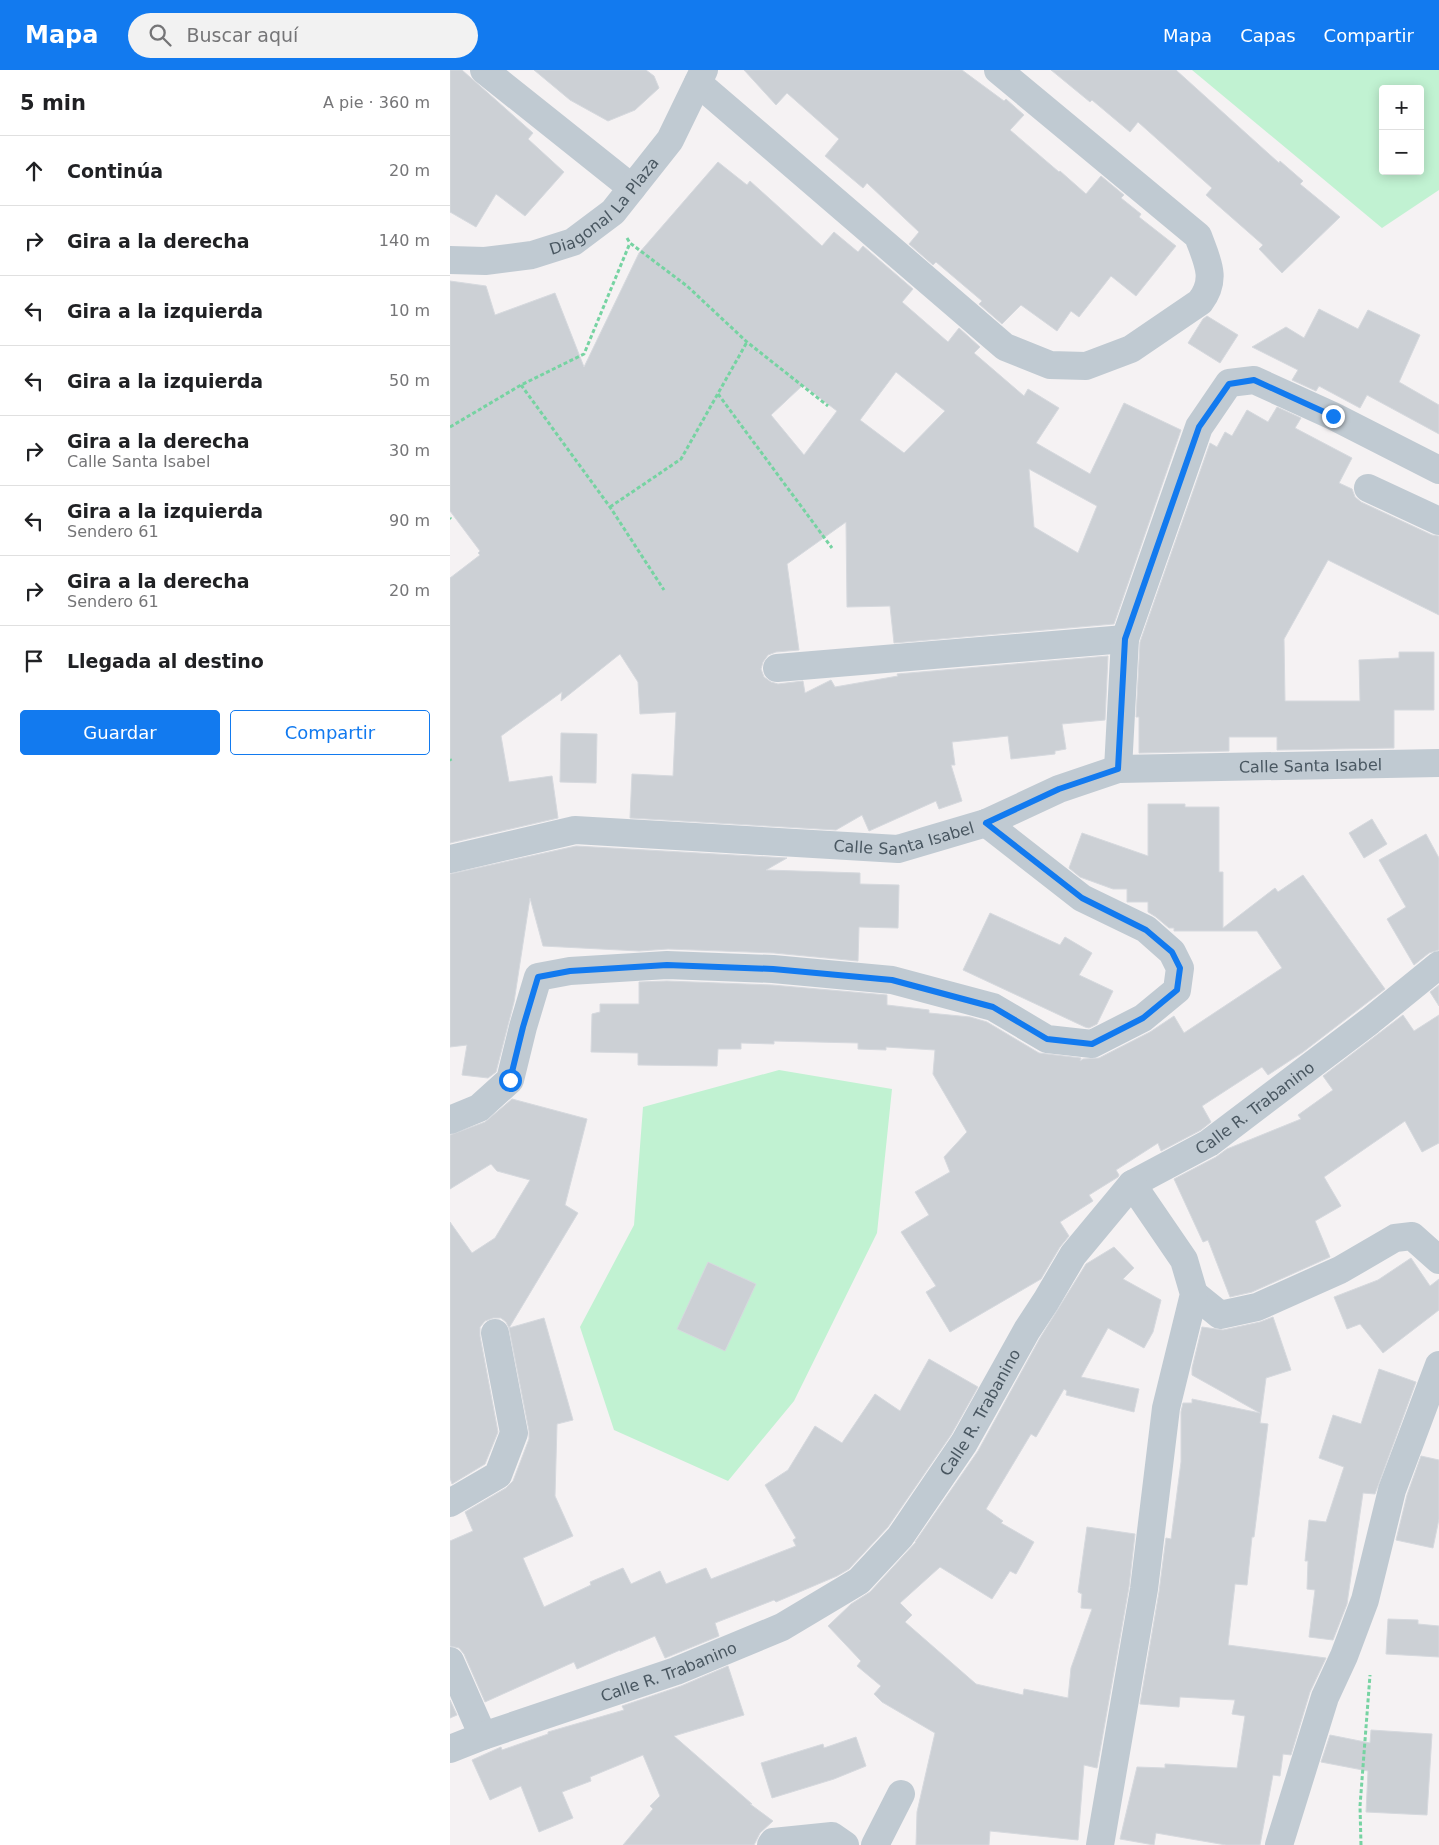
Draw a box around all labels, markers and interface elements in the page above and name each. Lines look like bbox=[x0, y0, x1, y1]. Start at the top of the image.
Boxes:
search box bbox=[128, 13, 478, 58]
text: Mapa bbox=[25, 21, 98, 49]
icon: search bbox=[146, 21, 174, 49]
text: Buscar aquí bbox=[186, 24, 298, 46]
text: Mapa bbox=[1163, 25, 1212, 46]
text: Capas bbox=[1240, 25, 1296, 46]
text: Compartir bbox=[1324, 25, 1414, 46]
map controls bbox=[1379, 85, 1424, 175]
button: + bbox=[1379, 85, 1424, 130]
text: 5 min bbox=[20, 91, 86, 115]
text: A pie · 360 m bbox=[323, 93, 430, 112]
button: − bbox=[1379, 130, 1424, 175]
street label: Diagonal La Plaza bbox=[547, 153, 662, 258]
icon: ahead bbox=[20, 157, 48, 185]
text: Continúa bbox=[67, 160, 163, 182]
text: 20 m bbox=[389, 161, 430, 180]
icon: right bbox=[20, 227, 48, 255]
text: Gira a la derecha bbox=[67, 230, 250, 252]
text: 140 m bbox=[379, 231, 430, 250]
icon: left bbox=[20, 297, 48, 325]
text: Gira a la izquierda bbox=[67, 300, 263, 322]
text: 10 m bbox=[389, 301, 430, 320]
icon: left bbox=[20, 367, 48, 395]
text: Gira a la izquierda bbox=[67, 370, 263, 392]
text: 50 m bbox=[389, 371, 430, 390]
route end bbox=[1322, 405, 1345, 428]
text: Gira a la derecha bbox=[67, 430, 250, 452]
icon: right bbox=[20, 437, 48, 465]
text: 30 m bbox=[389, 441, 430, 460]
text: Calle Santa Isabel bbox=[67, 452, 210, 471]
text: Gira a la izquierda bbox=[67, 500, 263, 522]
icon: left bbox=[20, 507, 48, 535]
text: 90 m bbox=[389, 511, 430, 530]
text: Sendero 61 bbox=[67, 522, 159, 541]
text: Gira a la derecha bbox=[67, 570, 250, 592]
icon: right bbox=[20, 577, 48, 605]
text: 20 m bbox=[389, 581, 430, 600]
text: Sendero 61 bbox=[67, 592, 159, 611]
icon: arrive bbox=[20, 647, 48, 675]
text: Llegada al destino bbox=[67, 650, 264, 672]
button: Guardar bbox=[20, 710, 220, 755]
button: Compartir bbox=[230, 710, 430, 755]
street label: Calle Santa Isabel bbox=[1239, 755, 1382, 776]
street label: Calle Santa Isabel bbox=[833, 818, 976, 858]
street label: Calle R. Trabanino bbox=[1192, 1057, 1318, 1158]
route start bbox=[499, 1069, 522, 1092]
street label: Calle R. Trabanino bbox=[935, 1345, 1024, 1479]
street label: Calle R. Trabanino bbox=[598, 1637, 740, 1705]

